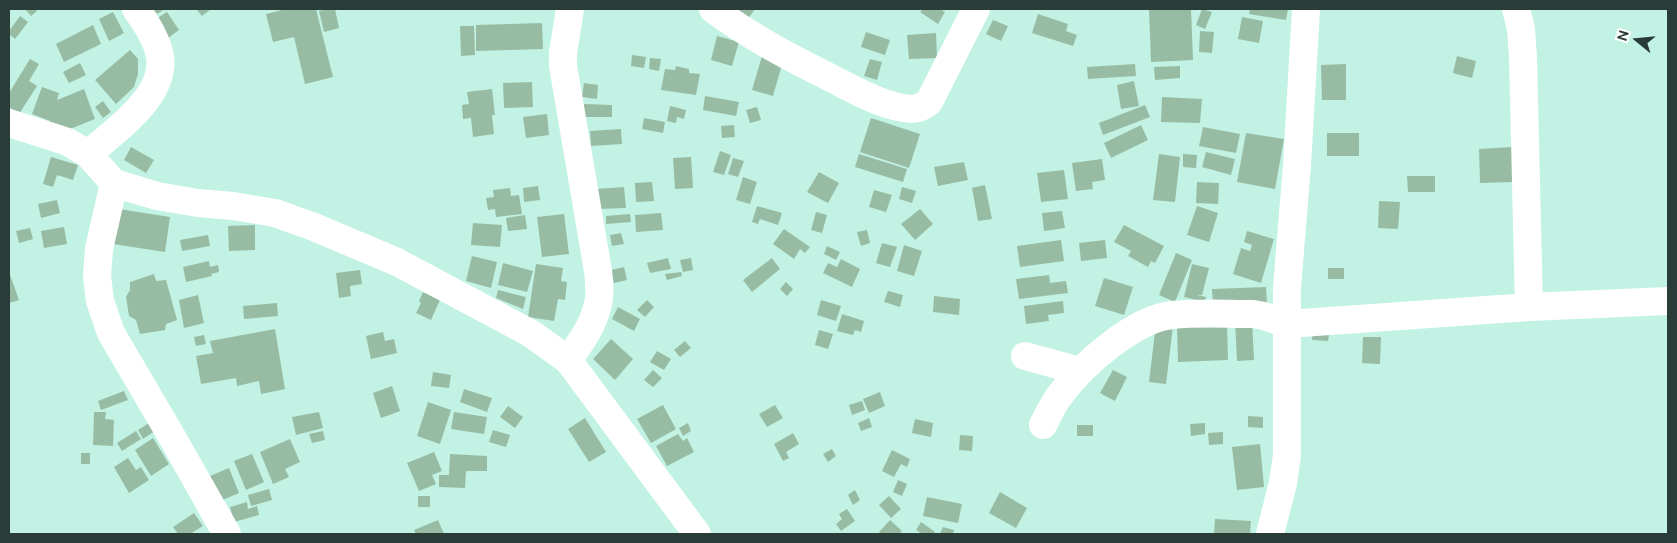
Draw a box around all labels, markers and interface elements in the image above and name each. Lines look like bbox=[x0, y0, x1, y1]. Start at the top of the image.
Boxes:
north arrow bbox=[1612, 15, 1662, 65]
text: N bbox=[1613, 28, 1632, 43]

